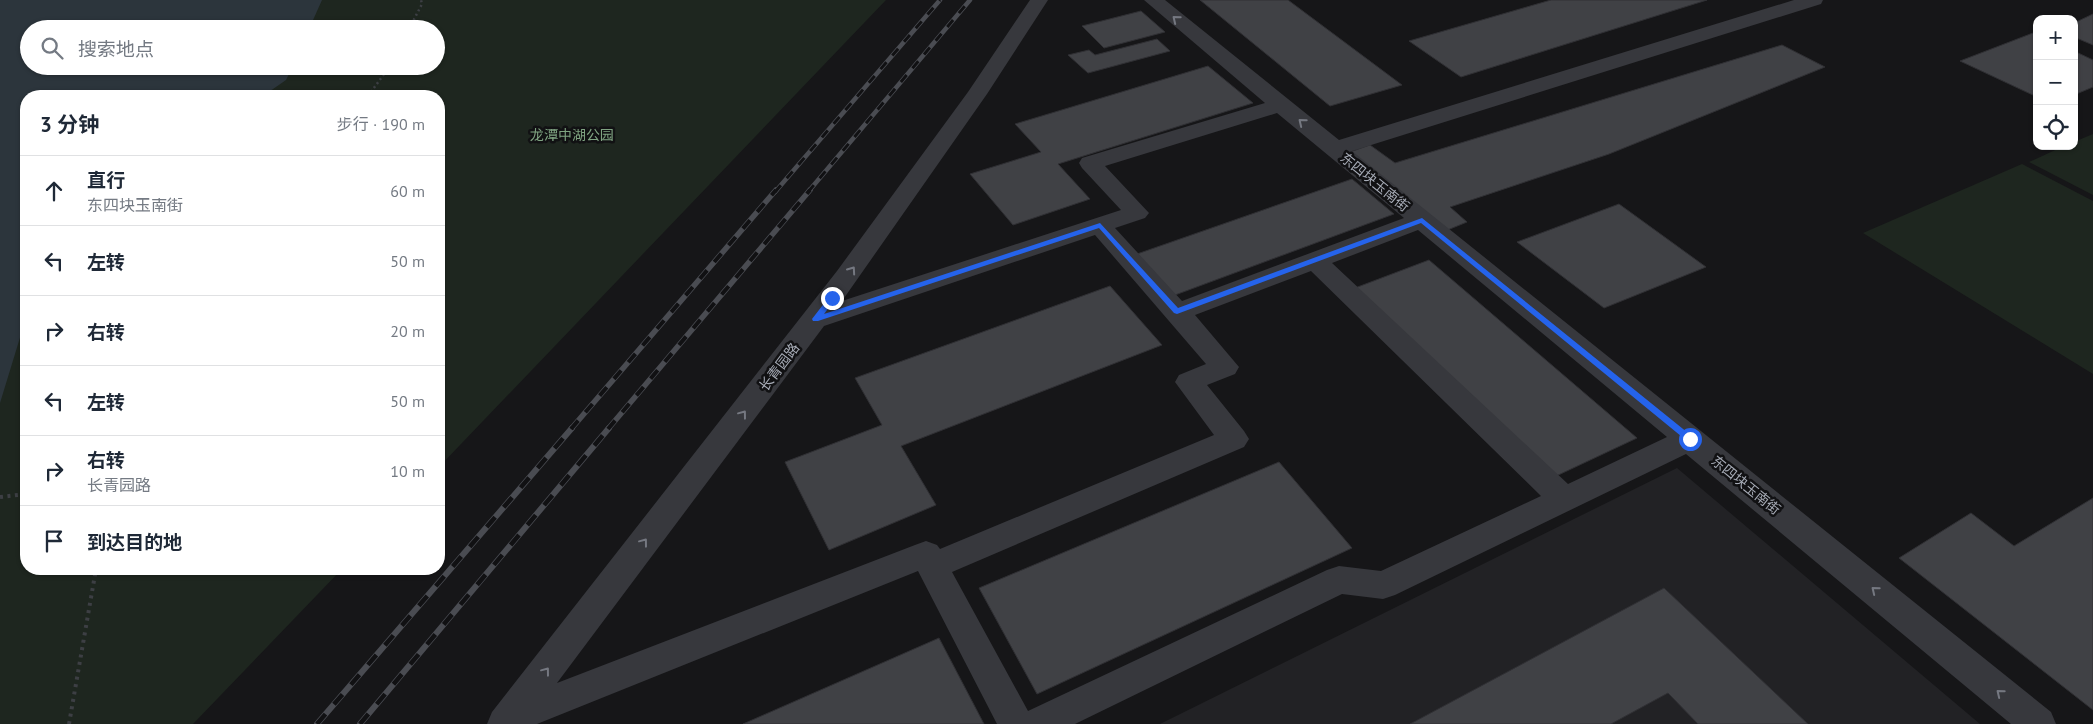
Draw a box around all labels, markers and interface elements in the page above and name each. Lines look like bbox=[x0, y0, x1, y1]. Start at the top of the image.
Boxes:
map controls bbox=[2033, 15, 2078, 150]
button: + bbox=[2033, 15, 2078, 60]
one-way arrow bbox=[1173, 17, 1182, 25]
search box bbox=[20, 20, 445, 75]
icon: search bbox=[38, 34, 66, 62]
text: 搜索地点 bbox=[78, 37, 154, 61]
button: − bbox=[2033, 60, 2078, 105]
button: locate bbox=[2033, 105, 2078, 150]
text: 3 分钟 bbox=[40, 111, 99, 138]
text: 步行 · 190 m bbox=[337, 114, 425, 134]
one-way arrow bbox=[1299, 119, 1308, 127]
park label: 龙潭中湖公园 bbox=[530, 126, 614, 144]
street label: 东四块玉南街 bbox=[1337, 149, 1413, 215]
text: 直行 bbox=[87, 168, 125, 192]
icon: ahead bbox=[40, 177, 68, 205]
text: 60 m bbox=[390, 181, 425, 201]
text: 东四块玉南街 bbox=[87, 195, 183, 215]
icon: left bbox=[40, 247, 68, 275]
text: 左转 bbox=[87, 250, 125, 274]
text: 50 m bbox=[390, 251, 425, 271]
one-way arrow bbox=[846, 266, 855, 276]
route end bbox=[821, 287, 844, 310]
icon: right bbox=[40, 317, 68, 345]
text: 右转 bbox=[87, 320, 125, 344]
text: 20 m bbox=[390, 321, 425, 341]
street label: 长青园路 bbox=[755, 339, 803, 395]
icon: left bbox=[40, 387, 68, 415]
text: 左转 bbox=[87, 390, 125, 414]
text: 50 m bbox=[390, 391, 425, 411]
one-way arrow bbox=[738, 410, 747, 419]
route start bbox=[1679, 428, 1702, 451]
text: 右转 bbox=[87, 448, 125, 472]
street label: 东四块玉南街 bbox=[1708, 452, 1784, 518]
icon: right bbox=[40, 457, 68, 485]
text: 10 m bbox=[390, 461, 425, 481]
text: 长青园路 bbox=[87, 475, 151, 495]
icon: arrive bbox=[40, 527, 68, 555]
text: 到达目的地 bbox=[87, 530, 182, 554]
one-way arrow bbox=[639, 539, 648, 548]
one-way arrow bbox=[1871, 587, 1880, 596]
one-way arrow bbox=[540, 668, 548, 677]
one-way arrow bbox=[1997, 690, 2006, 699]

